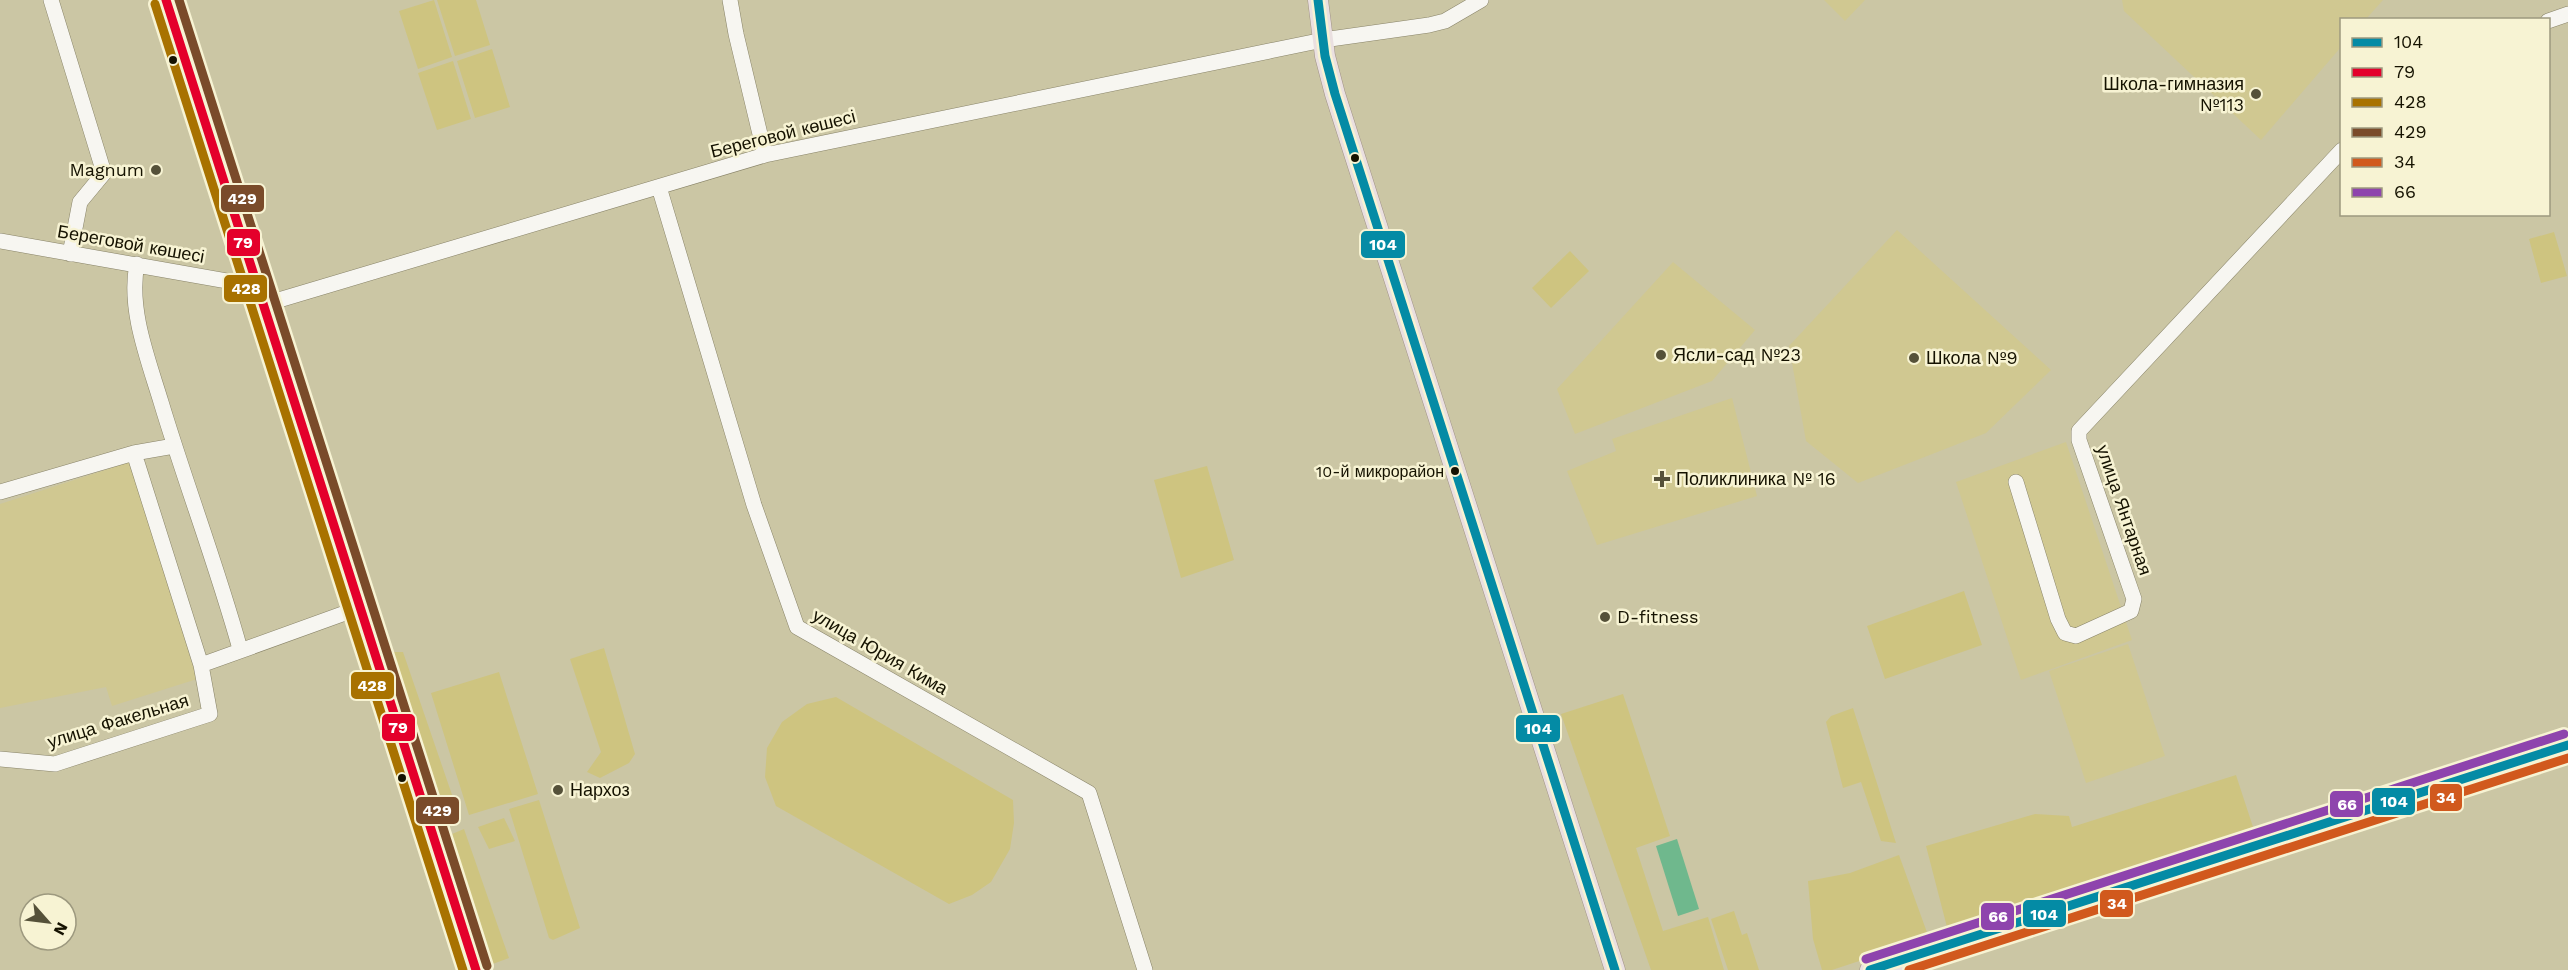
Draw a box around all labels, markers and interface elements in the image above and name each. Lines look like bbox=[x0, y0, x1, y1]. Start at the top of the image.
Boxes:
legend bbox=[2340, 18, 2550, 216]
text: 104 bbox=[2394, 31, 2423, 52]
unlabelled marker bbox=[167, 54, 179, 66]
text: 79 bbox=[2394, 61, 2415, 82]
place label: Школа-гимназия №113 bbox=[2103, 73, 2244, 115]
marker: Школа-гимназия №113 bbox=[2249, 87, 2263, 101]
text: 428 bbox=[2394, 91, 2427, 112]
street label: Береговой көшесі bbox=[708, 105, 858, 162]
text: 429 bbox=[2394, 121, 2427, 142]
text: 34 bbox=[2394, 151, 2416, 172]
unlabelled marker bbox=[1349, 152, 1361, 164]
place label: Magnum bbox=[70, 159, 144, 180]
marker: Magnum bbox=[149, 163, 163, 177]
text: 66 bbox=[2394, 181, 2416, 202]
line badge: 429 bbox=[220, 184, 265, 213]
text: 429 bbox=[227, 189, 257, 208]
street label: Береговой көшесі bbox=[56, 220, 206, 267]
line badge: 79 bbox=[226, 228, 261, 257]
line badge: 104 bbox=[1360, 230, 1406, 259]
text: 79 bbox=[233, 233, 253, 252]
text: 104 bbox=[1369, 235, 1397, 254]
line badge: 428 bbox=[223, 274, 268, 303]
text: 428 bbox=[231, 279, 261, 298]
place label: Ясли-сад №23 bbox=[1673, 344, 1801, 365]
place label: Школа №9 bbox=[1926, 347, 2018, 368]
marker: Ясли-сад №23 bbox=[1654, 348, 1668, 362]
marker: Школа №9 bbox=[1907, 351, 1921, 365]
street label: улица Янтарная bbox=[2092, 442, 2157, 578]
place label: 10-й микрорайон bbox=[1316, 462, 1444, 481]
marker: 10-й микрорайон bbox=[1449, 465, 1461, 477]
place label: Поликлиника № 16 bbox=[1676, 468, 1836, 489]
marker: Поликлиника № 16 bbox=[1653, 470, 1671, 488]
street label: улица Юрия Кима bbox=[809, 604, 952, 699]
place label: D-fitness bbox=[1617, 606, 1699, 627]
marker: D-fitness bbox=[1598, 610, 1612, 624]
line badge: 428 bbox=[350, 671, 395, 700]
text: 428 bbox=[357, 676, 387, 695]
street label: улица Факельная bbox=[45, 689, 191, 752]
line badge: 79 bbox=[381, 713, 416, 742]
line badge: 104 bbox=[1515, 714, 1561, 743]
text: 79 bbox=[388, 718, 408, 737]
text: 104 bbox=[1524, 719, 1552, 738]
unlabelled marker bbox=[396, 772, 408, 784]
place label: Нархоз bbox=[570, 779, 630, 800]
marker: Нархоз bbox=[551, 783, 565, 797]
line badge: 34 bbox=[2429, 783, 2463, 812]
line badge: 104 bbox=[2371, 787, 2416, 816]
text: 34 bbox=[2436, 788, 2456, 807]
line badge: 66 bbox=[2329, 790, 2364, 818]
text: 104 bbox=[2380, 792, 2408, 811]
text: 66 bbox=[2337, 795, 2357, 814]
line badge: 429 bbox=[415, 796, 460, 825]
text: 429 bbox=[422, 801, 452, 820]
line badge: 34 bbox=[2099, 889, 2134, 918]
north arrow bbox=[18, 892, 78, 952]
text: 34 bbox=[2107, 894, 2127, 913]
line badge: 104 bbox=[2022, 899, 2067, 928]
line badge: 66 bbox=[1980, 902, 2015, 931]
text: 104 bbox=[2030, 905, 2058, 924]
text: 66 bbox=[1988, 907, 2008, 926]
text: N bbox=[50, 919, 72, 939]

